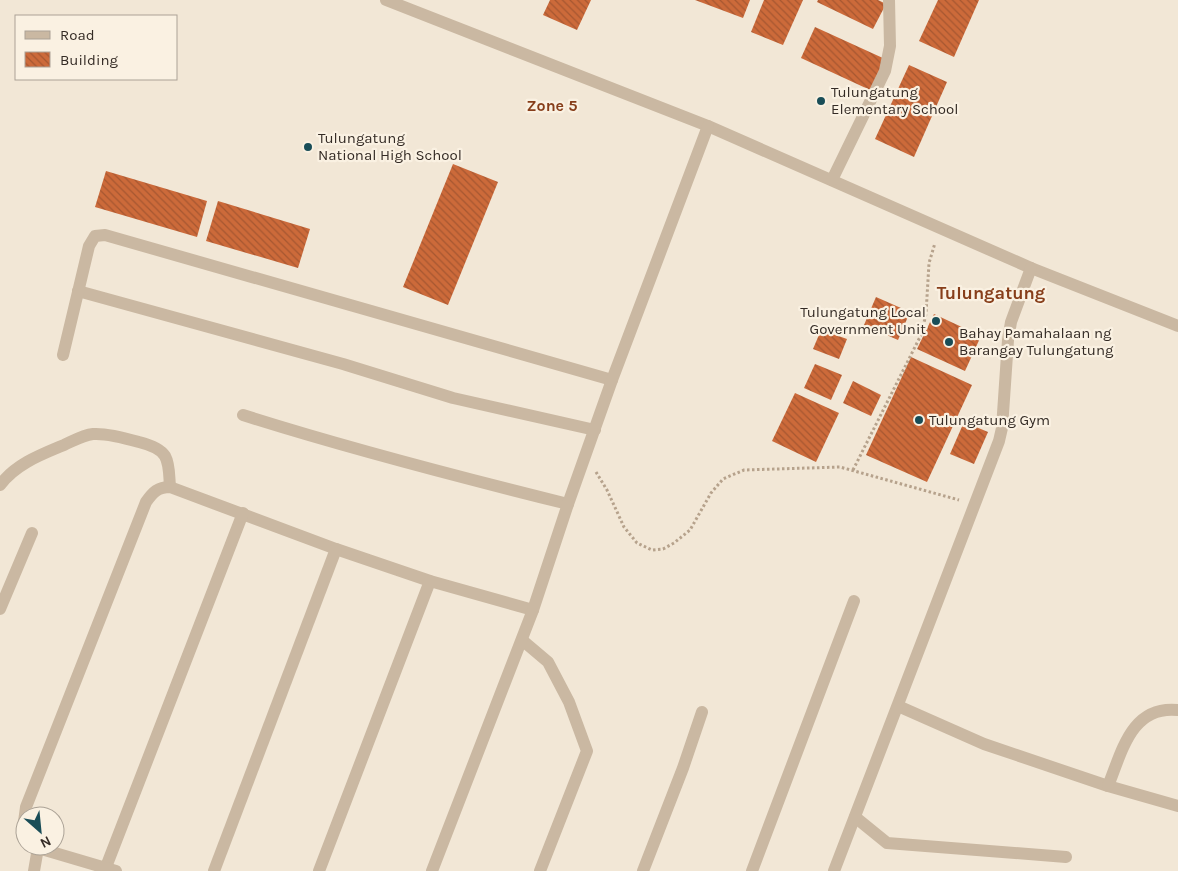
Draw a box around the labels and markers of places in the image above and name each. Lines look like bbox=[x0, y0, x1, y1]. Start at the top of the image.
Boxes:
place label: Tulungatung Elementary School bbox=[831, 83, 958, 118]
marker: Tulungatung Elementary School bbox=[815, 95, 827, 107]
place label: Tulungatung National High School bbox=[318, 129, 462, 164]
marker: Tulungatung National High School bbox=[302, 141, 314, 153]
place label: Tulungatung Local Government Unit bbox=[800, 303, 926, 338]
marker: Tulungatung Local Government Unit bbox=[930, 315, 942, 327]
place label: Bahay Pamahalaan ng Barangay Tulungatung bbox=[959, 324, 1114, 359]
marker: Bahay Pamahalaan ng Barangay Tulungatung bbox=[943, 336, 955, 348]
place label: Tulungatung Gym bbox=[929, 411, 1050, 429]
marker: Tulungatung Gym bbox=[913, 414, 925, 426]

